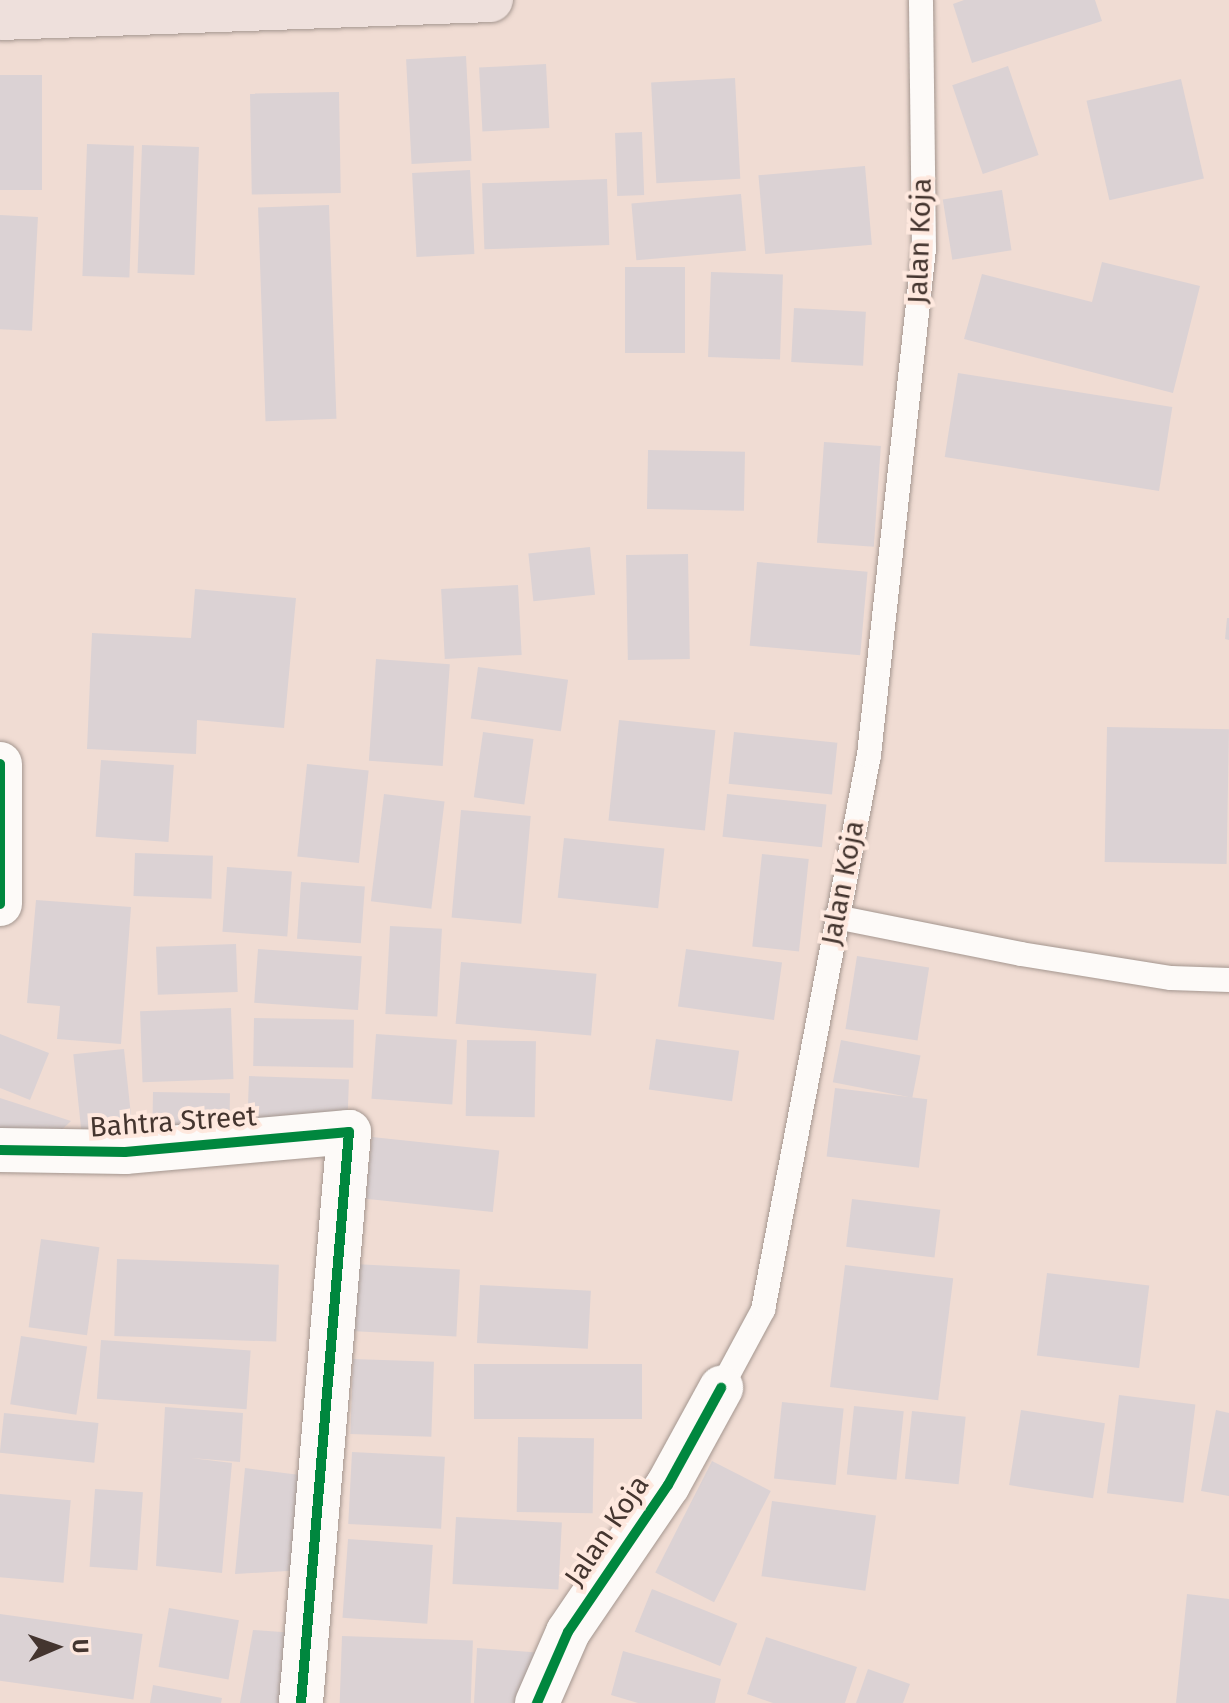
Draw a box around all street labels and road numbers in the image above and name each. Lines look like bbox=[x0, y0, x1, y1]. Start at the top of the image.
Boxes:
street label: Jalan Koja bbox=[901, 177, 939, 305]
street label: Jalan Koja bbox=[814, 818, 872, 948]
street label: Bahtra Street bbox=[88, 1099, 258, 1145]
street label: Jalan Koja bbox=[558, 1469, 656, 1593]

